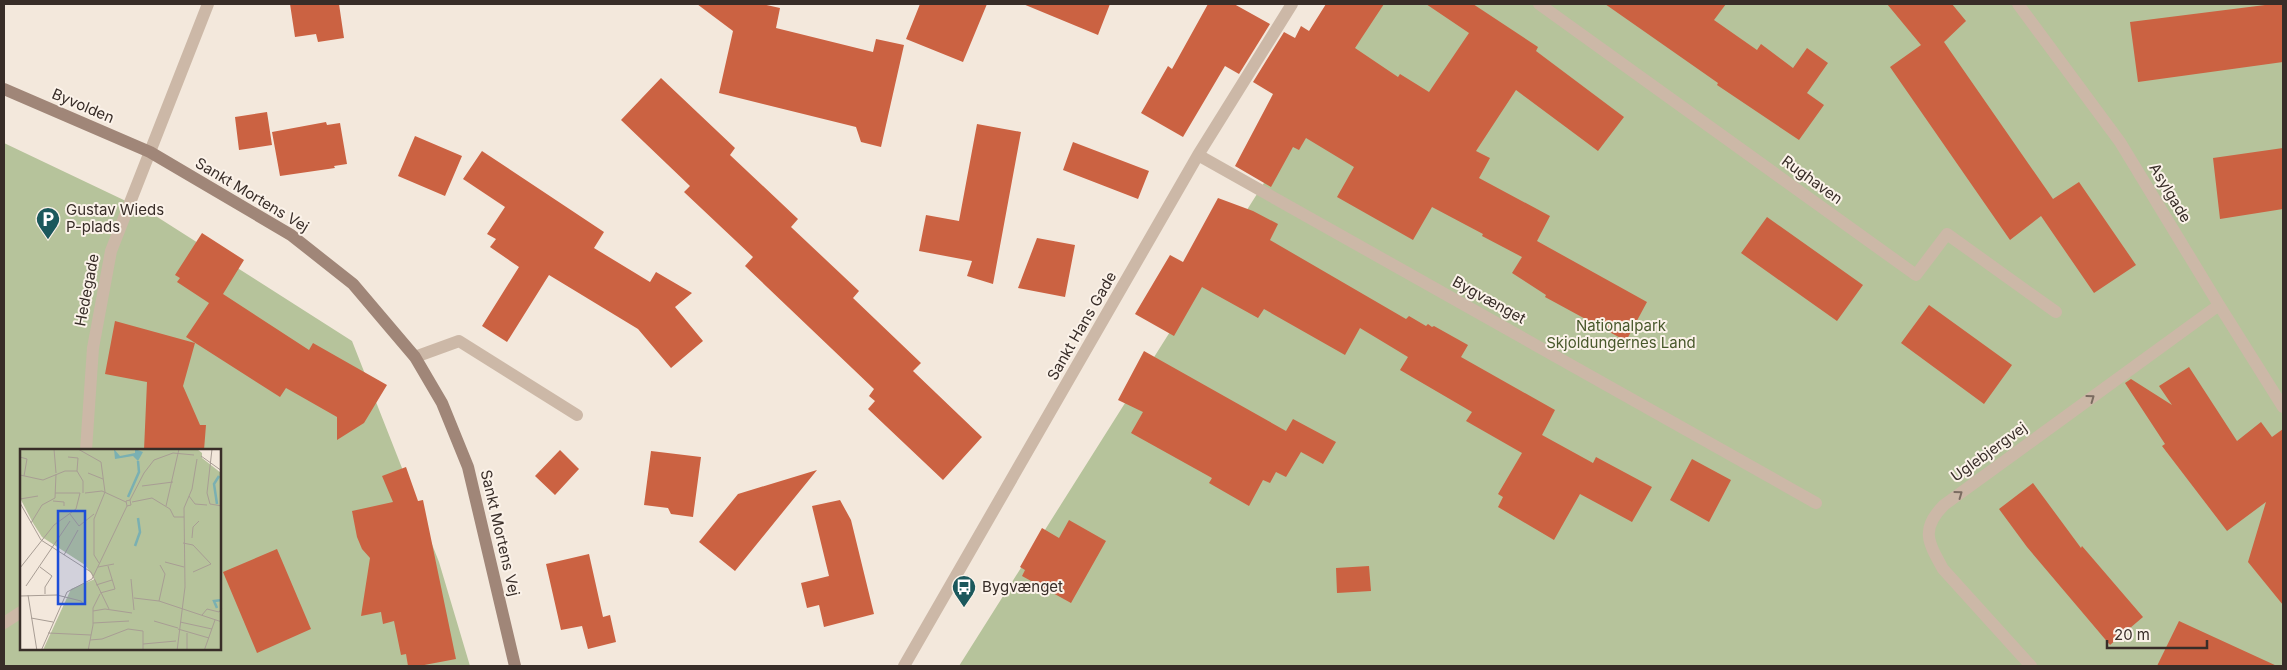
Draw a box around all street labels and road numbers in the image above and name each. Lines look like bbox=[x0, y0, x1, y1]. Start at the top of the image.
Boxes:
street label: Byvolden bbox=[49, 84, 117, 127]
street label: Rughaven bbox=[1778, 151, 1846, 208]
street label: Sankt Mortens Vej bbox=[192, 153, 313, 236]
street label: Asylgade bbox=[2145, 160, 2196, 226]
street label: Hedegade bbox=[70, 252, 103, 328]
street label: Sankt Hans Gade bbox=[1043, 268, 1120, 383]
street label: Bygvænget bbox=[1449, 272, 1529, 328]
street label: Uglebjergvej bbox=[1947, 418, 2030, 486]
street label: Sankt Mortens Vej bbox=[477, 468, 524, 598]

